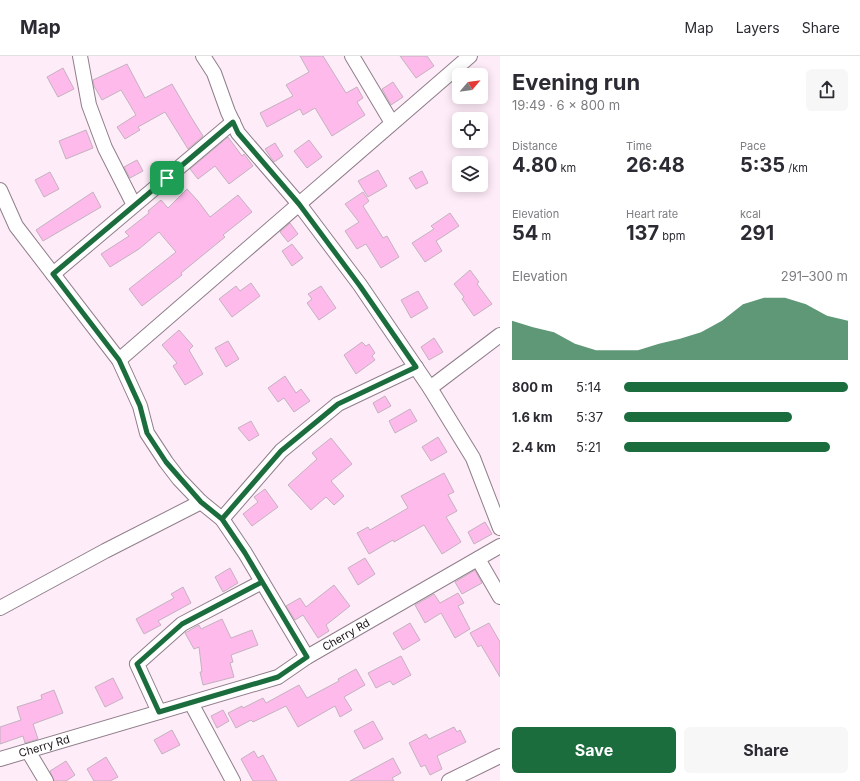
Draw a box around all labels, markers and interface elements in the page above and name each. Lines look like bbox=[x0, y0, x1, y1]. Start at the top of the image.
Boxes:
text: Map bbox=[20, 16, 61, 39]
text: Map bbox=[685, 19, 714, 36]
text: Layers bbox=[736, 19, 780, 36]
text: Share bbox=[802, 19, 840, 36]
north arrow bbox=[452, 68, 488, 104]
map controls bbox=[452, 68, 488, 192]
text: Evening run bbox=[512, 69, 640, 95]
button: share bbox=[806, 69, 848, 111]
text: 19:49 · 6 × 800 m bbox=[512, 97, 620, 113]
button: locate bbox=[452, 112, 488, 148]
text: Distance bbox=[512, 139, 557, 153]
text: Time bbox=[626, 139, 652, 153]
text: Pace bbox=[740, 139, 766, 153]
text: 4.80 bbox=[512, 153, 557, 177]
text: 26:48 bbox=[626, 153, 685, 177]
text: 5:35 bbox=[740, 153, 785, 177]
button: layers bbox=[452, 156, 488, 192]
pin bbox=[150, 161, 184, 195]
text: km bbox=[557, 161, 576, 175]
text: /km bbox=[785, 161, 808, 175]
icon: arrive bbox=[156, 167, 178, 189]
text: Elevation bbox=[512, 207, 559, 221]
text: Heart rate bbox=[626, 207, 678, 221]
text: kcal bbox=[740, 207, 761, 221]
text: 54 bbox=[512, 221, 538, 245]
text: 137 bbox=[626, 221, 659, 245]
text: 291 bbox=[740, 221, 774, 245]
text: m bbox=[538, 229, 551, 243]
text: bpm bbox=[659, 229, 685, 243]
text: Elevation bbox=[512, 268, 568, 284]
text: 291–300 m bbox=[781, 268, 848, 284]
text: 800 m bbox=[512, 379, 553, 395]
text: 5:14 bbox=[576, 379, 601, 395]
text: 1.6 km bbox=[512, 409, 553, 425]
text: 5:37 bbox=[576, 409, 603, 425]
text: 2.4 km bbox=[512, 439, 556, 455]
text: 5:21 bbox=[576, 439, 601, 455]
street label: Cherry Rd bbox=[320, 615, 372, 654]
button: Save bbox=[512, 727, 676, 773]
button: Share bbox=[684, 727, 848, 773]
street label: Cherry Rd bbox=[17, 732, 71, 760]

